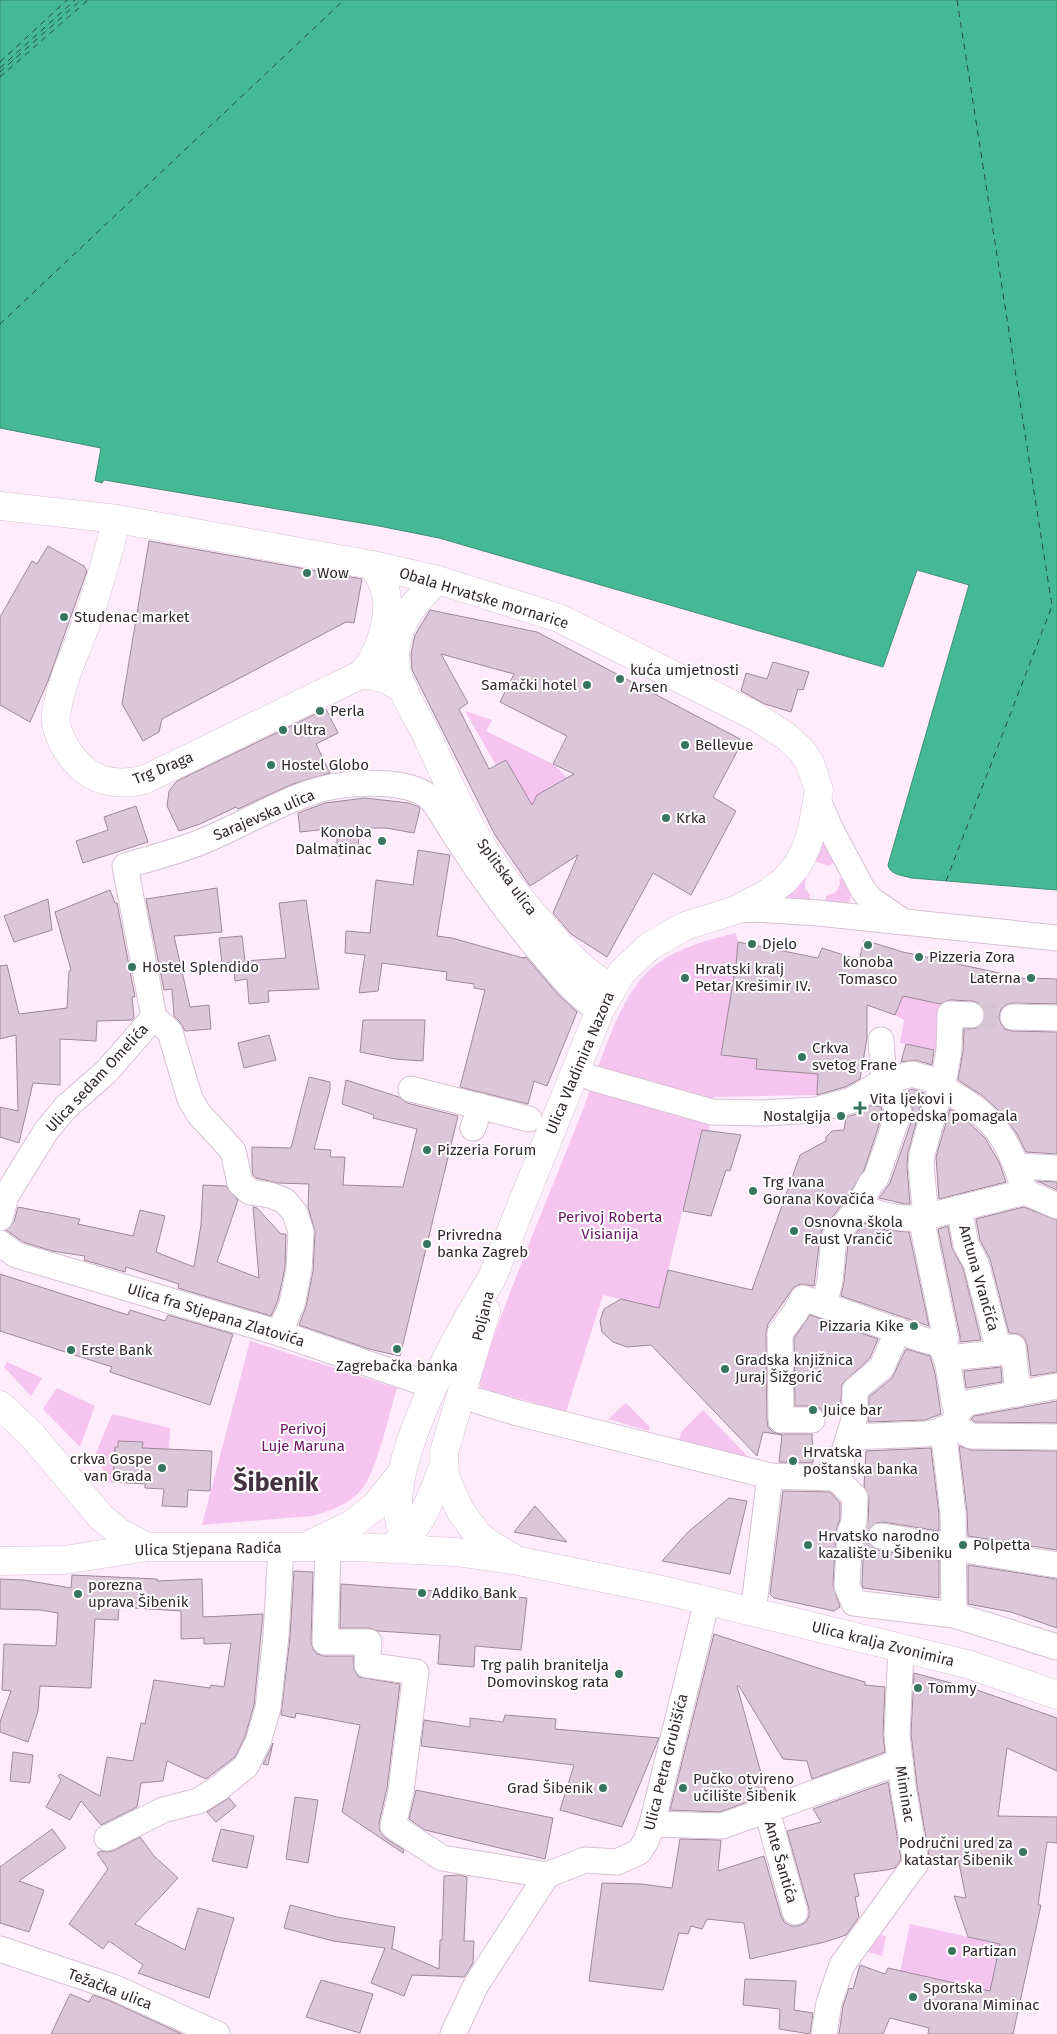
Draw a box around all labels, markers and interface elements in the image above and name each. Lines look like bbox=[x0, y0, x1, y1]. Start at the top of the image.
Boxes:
place label: Wow bbox=[317, 564, 349, 582]
street label: Obala Hrvatske mornarice bbox=[397, 564, 571, 632]
marker: Wow bbox=[301, 567, 313, 579]
place label: Studenac market bbox=[74, 608, 190, 626]
marker: Studenac market bbox=[58, 611, 70, 623]
place label: kuća umjetnosti Arsen bbox=[630, 661, 739, 696]
marker: kuća umjetnosti Arsen bbox=[614, 673, 626, 685]
place label: Samački hotel bbox=[481, 676, 578, 694]
marker: Samački hotel bbox=[581, 679, 593, 691]
place label: Perla bbox=[330, 702, 365, 720]
marker: Perla bbox=[314, 705, 326, 717]
place label: Ultra bbox=[293, 721, 326, 739]
marker: Ultra bbox=[277, 724, 289, 736]
place label: Bellevue bbox=[695, 736, 753, 754]
marker: Bellevue bbox=[679, 739, 691, 751]
street label: Trg Draga bbox=[130, 748, 196, 788]
place label: Hostel Globo bbox=[281, 756, 369, 774]
marker: Hostel Globo bbox=[265, 759, 277, 771]
street label: Sarajevska ulica bbox=[211, 786, 317, 844]
place label: Krka bbox=[676, 809, 706, 827]
marker: Krka bbox=[660, 812, 672, 824]
place label: Konoba Dalmatinac bbox=[295, 823, 372, 858]
marker: Konoba Dalmatinac bbox=[376, 835, 388, 847]
street label: Splitska ulica bbox=[473, 835, 541, 919]
place label: Djelo bbox=[762, 935, 797, 953]
marker: Djelo bbox=[746, 938, 758, 950]
marker: konoba Tomasco bbox=[862, 939, 874, 951]
place label: Pizzeria Zora bbox=[929, 948, 1015, 966]
marker: Pizzeria Zora bbox=[913, 951, 925, 963]
place label: konoba Tomasco bbox=[838, 953, 898, 988]
place label: Hostel Splendido bbox=[142, 958, 259, 976]
place label: Hrvatski kralj Petar Krešimir IV. bbox=[695, 960, 811, 995]
marker: Hostel Splendido bbox=[126, 961, 138, 973]
place label: Laterna bbox=[969, 969, 1021, 987]
marker: Hrvatski kralj Petar Krešimir IV. bbox=[679, 972, 691, 984]
marker: Laterna bbox=[1025, 972, 1037, 984]
street label: Ulica Vladimira Nazora bbox=[542, 989, 618, 1137]
street label: Ulica sedam Omelića bbox=[42, 1020, 152, 1136]
place label: Crkva svetog Frane bbox=[812, 1039, 897, 1074]
marker: Crkva svetog Frane bbox=[796, 1051, 808, 1063]
place label: Vita ljekovi i ortopedska pomagala bbox=[870, 1090, 1018, 1125]
marker: Vita ljekovi i ortopedska pomagala bbox=[854, 1102, 866, 1114]
place label: Nostalgija bbox=[763, 1107, 831, 1125]
marker: Nostalgija bbox=[835, 1110, 847, 1122]
place label: Pizzeria Forum bbox=[437, 1141, 536, 1159]
marker: Pizzeria Forum bbox=[421, 1144, 433, 1156]
place label: Trg Ivana Gorana Kovačića bbox=[763, 1173, 875, 1208]
marker: Trg Ivana Gorana Kovačića bbox=[747, 1185, 759, 1197]
park label: Perivoj Roberta Visianija bbox=[558, 1208, 662, 1243]
place label: Osnovna škola Faust Vrančić bbox=[804, 1213, 903, 1248]
street label: Antuna Vrančića bbox=[955, 1223, 1003, 1333]
marker: Osnovna škola Faust Vrančić bbox=[788, 1225, 800, 1237]
place label: Privredna banka Zagreb bbox=[437, 1226, 528, 1261]
marker: Privredna banka Zagreb bbox=[421, 1238, 433, 1250]
street label: Ulica fra Stjepana Zlatovića bbox=[125, 1279, 307, 1351]
street label: Poljana bbox=[468, 1289, 498, 1343]
place label: Pizzaria Kike bbox=[819, 1317, 904, 1335]
marker: Pizzaria Kike bbox=[908, 1320, 920, 1332]
place label: Erste Bank bbox=[81, 1341, 153, 1359]
marker: Zagrebačka banka bbox=[391, 1343, 403, 1355]
marker: Erste Bank bbox=[65, 1344, 77, 1356]
place label: Gradska knjižnica Juraj Šižgorić bbox=[735, 1351, 853, 1386]
place label: Zagrebačka banka bbox=[336, 1357, 458, 1375]
marker: Gradska knjižnica Juraj Šižgorić bbox=[719, 1363, 731, 1375]
place label: Juice bar bbox=[823, 1401, 882, 1419]
marker: Juice bar bbox=[807, 1404, 819, 1416]
park label: Perivoj Luje Maruna bbox=[261, 1420, 345, 1455]
place label: Hrvatska poštanska banka bbox=[803, 1443, 918, 1478]
place label: crkva Gospe van Grada bbox=[70, 1450, 152, 1485]
marker: Hrvatska poštanska banka bbox=[787, 1455, 799, 1467]
marker: crkva Gospe van Grada bbox=[156, 1462, 168, 1474]
district label: Šibenik bbox=[233, 1466, 320, 1498]
place label: Hrvatsko narodno kazalište u Šibeniku bbox=[818, 1527, 952, 1562]
place label: Polpetta bbox=[973, 1536, 1030, 1554]
street label: Ulica Stjepana Radića bbox=[134, 1539, 282, 1559]
marker: Hrvatsko narodno kazalište u Šibeniku bbox=[802, 1539, 814, 1551]
marker: Polpetta bbox=[957, 1539, 969, 1551]
place label: porezna uprava Šibenik bbox=[88, 1576, 189, 1611]
place label: Addiko Bank bbox=[432, 1584, 517, 1602]
marker: Addiko Bank bbox=[416, 1587, 428, 1599]
marker: porezna uprava Šibenik bbox=[72, 1588, 84, 1600]
street label: Ulica kralja Zvonimira bbox=[810, 1618, 956, 1670]
place label: Trg palih branitelja Domovinskog rata bbox=[481, 1656, 609, 1691]
marker: Trg palih branitelja Domovinskog rata bbox=[613, 1668, 625, 1680]
place label: Tommy bbox=[928, 1679, 977, 1697]
marker: Tommy bbox=[912, 1682, 924, 1694]
street label: Ulica Petra Grubišića bbox=[640, 1692, 692, 1832]
street label: Miminac bbox=[892, 1764, 918, 1824]
place label: Pučko otvireno učilište Šibenik bbox=[693, 1770, 797, 1805]
place label: Grad Šibenik bbox=[507, 1779, 593, 1797]
marker: Grad Šibenik bbox=[597, 1782, 609, 1794]
marker: Pučko otvireno učilište Šibenik bbox=[677, 1782, 689, 1794]
street label: Ante Šantića bbox=[761, 1819, 801, 1905]
place label: Područni ured za katastar Šibenik bbox=[899, 1834, 1013, 1869]
marker: Područni ured za katastar Šibenik bbox=[1017, 1846, 1029, 1858]
place label: Partizan bbox=[962, 1942, 1017, 1960]
marker: Partizan bbox=[946, 1945, 958, 1957]
street label: Težačka ulica bbox=[65, 1965, 155, 2013]
place label: Sportska dvorana Miminac bbox=[923, 1979, 1040, 2014]
marker: Sportska dvorana Miminac bbox=[907, 1991, 919, 2003]

